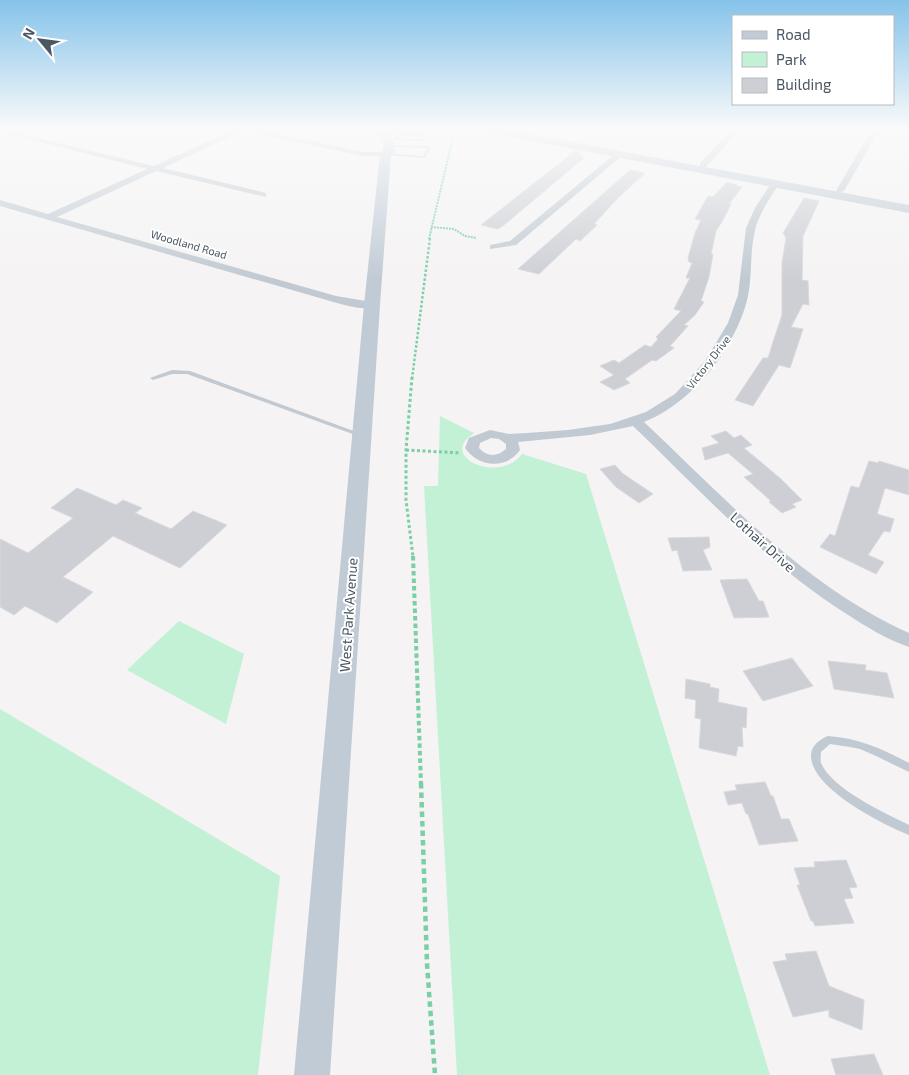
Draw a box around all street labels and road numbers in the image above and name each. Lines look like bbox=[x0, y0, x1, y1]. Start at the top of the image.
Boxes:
street label: Woodland Road bbox=[149, 227, 229, 261]
street label: Victory Drive bbox=[683, 333, 733, 391]
street label: Lothair Drive bbox=[727, 508, 799, 576]
street label: West Park Avenue bbox=[336, 557, 360, 673]

